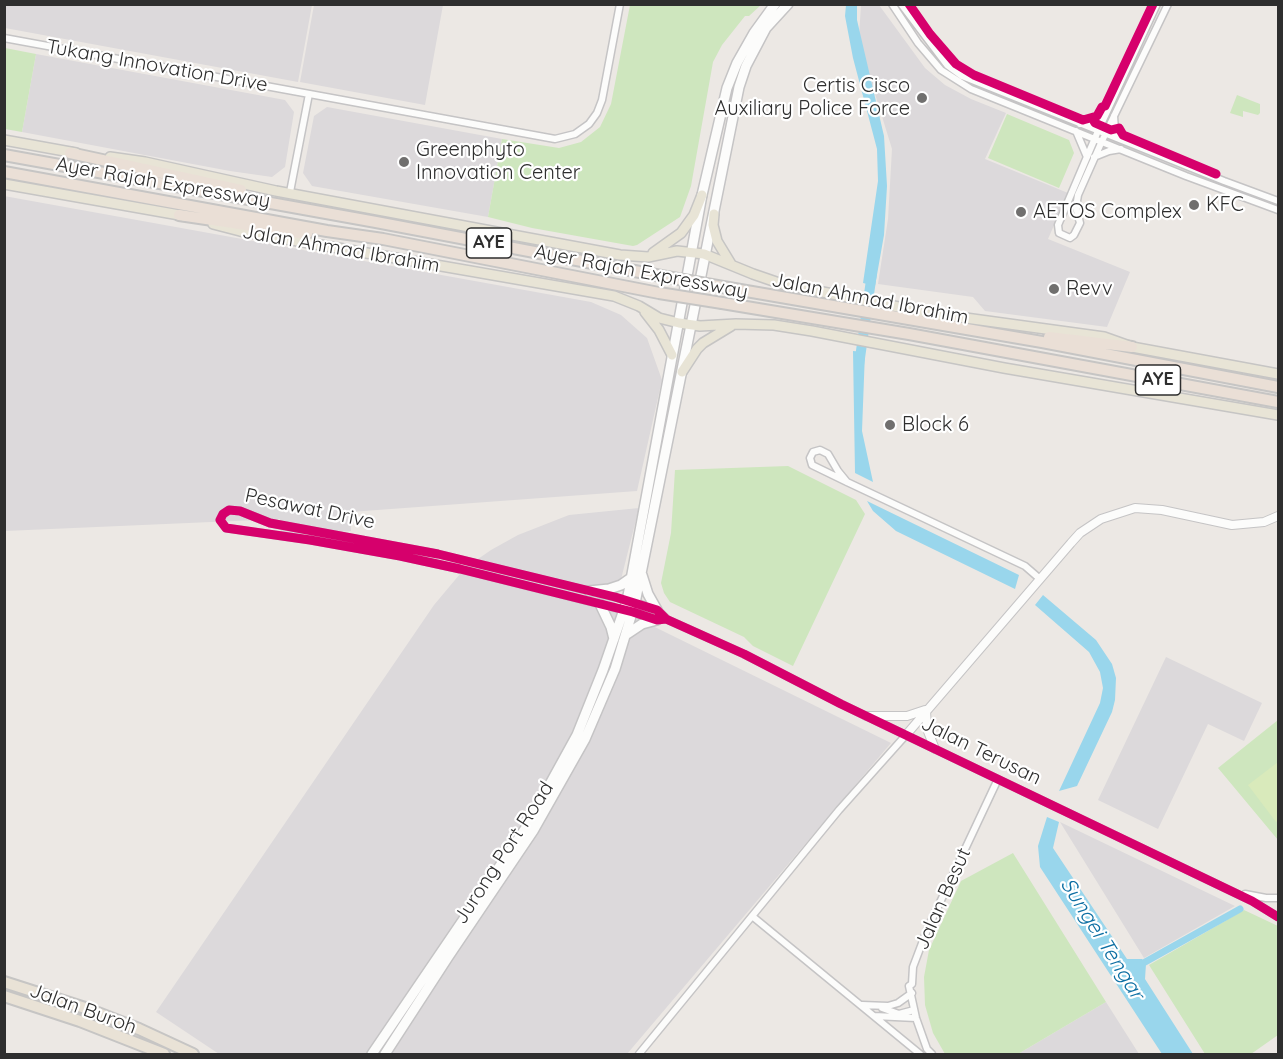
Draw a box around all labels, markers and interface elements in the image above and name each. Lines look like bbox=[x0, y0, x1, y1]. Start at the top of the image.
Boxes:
street label: Tukang Innovation Drive bbox=[44, 35, 270, 97]
place label: Certis Cisco Auxiliary Police Force bbox=[715, 74, 910, 121]
marker: Certis Cisco Auxiliary Police Force bbox=[915, 91, 929, 105]
place label: Greenphyto Innovation Center bbox=[416, 138, 581, 185]
street label: Ayer Rajah Expressway bbox=[54, 152, 272, 214]
marker: Greenphyto Innovation Center bbox=[397, 155, 411, 169]
place label: KFC bbox=[1206, 193, 1244, 217]
marker: KFC bbox=[1187, 198, 1201, 212]
place label: AETOS Complex bbox=[1033, 200, 1182, 224]
marker: AETOS Complex bbox=[1014, 205, 1028, 219]
street label: Jalan Ahmad Ibrahim bbox=[240, 220, 442, 278]
road number: AYE bbox=[466, 228, 512, 258]
street label: Ayer Rajah Expressway bbox=[532, 240, 750, 304]
street label: Jalan Ahmad Ibrahim bbox=[769, 268, 971, 330]
place label: Revv bbox=[1066, 277, 1113, 301]
marker: Revv bbox=[1047, 282, 1061, 296]
road number: AYE bbox=[1136, 365, 1180, 395]
place label: Block 6 bbox=[902, 413, 969, 437]
marker: Block 6 bbox=[883, 418, 897, 432]
street label: Pesawat Drive bbox=[243, 484, 377, 534]
street label: Jalan Terusan bbox=[917, 712, 1045, 790]
street label: Jurong Port Road bbox=[449, 777, 559, 929]
street label: Jalan Besut bbox=[910, 844, 976, 954]
water label: Sungei Tengar bbox=[1055, 874, 1149, 1004]
street label: Jalan Buroh bbox=[26, 979, 140, 1039]

